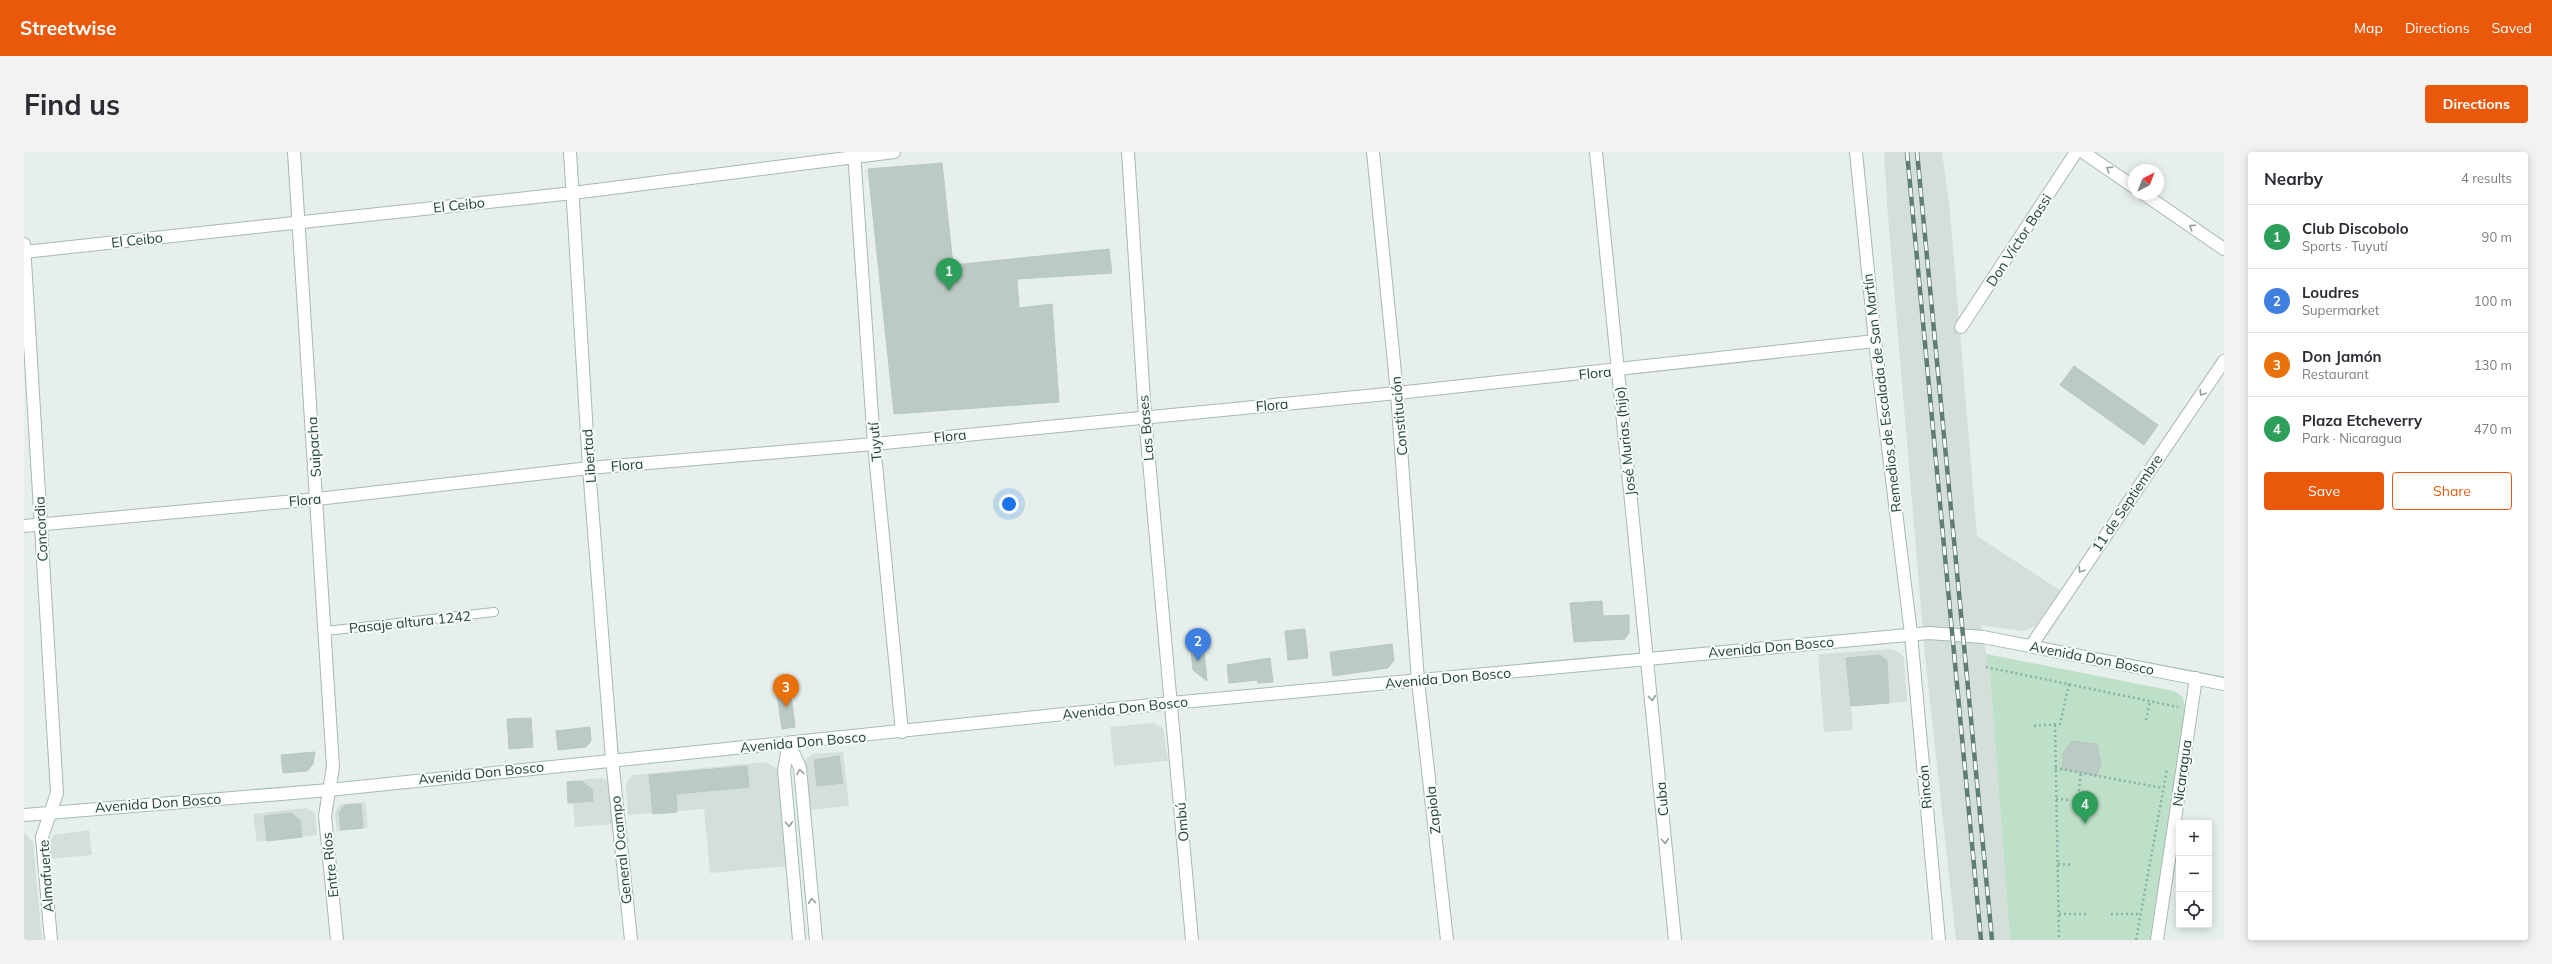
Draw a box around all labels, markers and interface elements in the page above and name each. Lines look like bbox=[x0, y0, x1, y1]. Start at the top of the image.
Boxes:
text: Streetwise bbox=[20, 16, 116, 40]
text: Map bbox=[2354, 19, 2383, 37]
text: Directions bbox=[2405, 19, 2470, 37]
text: Saved bbox=[2492, 19, 2532, 37]
button: Directions bbox=[2425, 85, 2528, 123]
text: Find us bbox=[24, 87, 120, 122]
north arrow bbox=[2128, 164, 2164, 200]
one-way arrow bbox=[2106, 167, 2113, 174]
text: Nearby bbox=[2264, 168, 2323, 189]
text: 4 results bbox=[2461, 170, 2512, 186]
street label: Don Víctor Bassi bbox=[1982, 190, 2056, 290]
street label: El Ceibo bbox=[432, 193, 486, 217]
text: Club Discobolo bbox=[2302, 219, 2409, 238]
one-way arrow bbox=[2189, 224, 2196, 232]
street label: El Ceibo bbox=[110, 228, 164, 252]
text: 1 bbox=[2273, 229, 2281, 245]
text: 90 m bbox=[2482, 229, 2512, 245]
text: Sports · Tuyutí bbox=[2302, 238, 2388, 254]
pin: 1 bbox=[936, 258, 962, 291]
street label: Remedios de Escalada de San Martín bbox=[1858, 273, 1906, 513]
text: Loudres bbox=[2302, 283, 2359, 302]
text: 2 bbox=[2273, 293, 2281, 309]
text: 100 m bbox=[2474, 293, 2512, 309]
text: Supermarket bbox=[2302, 302, 2379, 318]
text: Don Jamón bbox=[2302, 347, 2382, 366]
text: 3 bbox=[2273, 357, 2281, 373]
text: 130 m bbox=[2474, 357, 2512, 373]
street label: Flora bbox=[1578, 362, 1612, 384]
text: Restaurant bbox=[2302, 366, 2369, 382]
street label: Constitución bbox=[1387, 375, 1411, 457]
street label: José Murias (hijo) bbox=[1610, 385, 1640, 497]
one-way arrow bbox=[2199, 389, 2207, 396]
street label: Las Bases bbox=[1134, 394, 1158, 462]
street label: Flora bbox=[1255, 395, 1289, 415]
text: Plaza Etcheverry bbox=[2302, 411, 2422, 430]
street label: Suipacha bbox=[303, 416, 325, 478]
street label: Tuyutí bbox=[864, 421, 886, 462]
text: 4 bbox=[2273, 421, 2281, 437]
text: 470 m bbox=[2474, 421, 2512, 437]
street label: Flora bbox=[933, 425, 967, 447]
street label: Libertad bbox=[578, 428, 600, 484]
text: Park · Nicaragua bbox=[2302, 430, 2402, 446]
street label: 11 de Septiembre bbox=[2088, 451, 2166, 555]
street label: Flora bbox=[610, 455, 644, 475]
button: Save bbox=[2264, 472, 2384, 510]
button: Share bbox=[2392, 472, 2512, 510]
street label: Flora bbox=[288, 490, 322, 510]
your location bbox=[999, 494, 1019, 514]
street label: Concordia bbox=[30, 496, 52, 562]
one-way arrow bbox=[2079, 565, 2086, 572]
street label: Pasaje altura 1242 bbox=[348, 607, 472, 637]
pin: 2 bbox=[1185, 628, 1211, 661]
street label: Avenida Don Bosco bbox=[1707, 633, 1835, 661]
street label: Avenida Don Bosco bbox=[2028, 637, 2156, 679]
street label: Avenida Don Bosco bbox=[1384, 664, 1512, 692]
pin: 3 bbox=[773, 674, 799, 707]
street label: Avenida Don Bosco bbox=[1061, 692, 1189, 724]
one-way arrow bbox=[1647, 695, 1656, 701]
street label: Avenida Don Bosco bbox=[739, 728, 867, 756]
street label: Nicaragua bbox=[2168, 738, 2196, 808]
street label: Avenida Don Bosco bbox=[417, 757, 545, 789]
street label: Rincón bbox=[1914, 764, 1936, 810]
one-way arrow bbox=[796, 769, 805, 775]
street label: Cuba bbox=[1652, 781, 1672, 817]
street label: Zapiola bbox=[1422, 785, 1444, 835]
street label: Avenida Don Bosco bbox=[94, 790, 222, 816]
pin: 4 bbox=[2072, 791, 2098, 824]
street label: General Ocampo bbox=[606, 795, 636, 905]
street label: Ombú bbox=[1171, 802, 1193, 842]
map controls bbox=[2176, 820, 2212, 928]
button: + bbox=[2176, 820, 2212, 856]
one-way arrow bbox=[784, 821, 793, 827]
street label: Entre Ríos bbox=[318, 831, 342, 899]
one-way arrow bbox=[1661, 838, 1670, 844]
street label: Almafuerte bbox=[34, 839, 58, 913]
button: − bbox=[2176, 856, 2212, 892]
button: locate bbox=[2176, 892, 2212, 928]
one-way arrow bbox=[808, 898, 817, 904]

